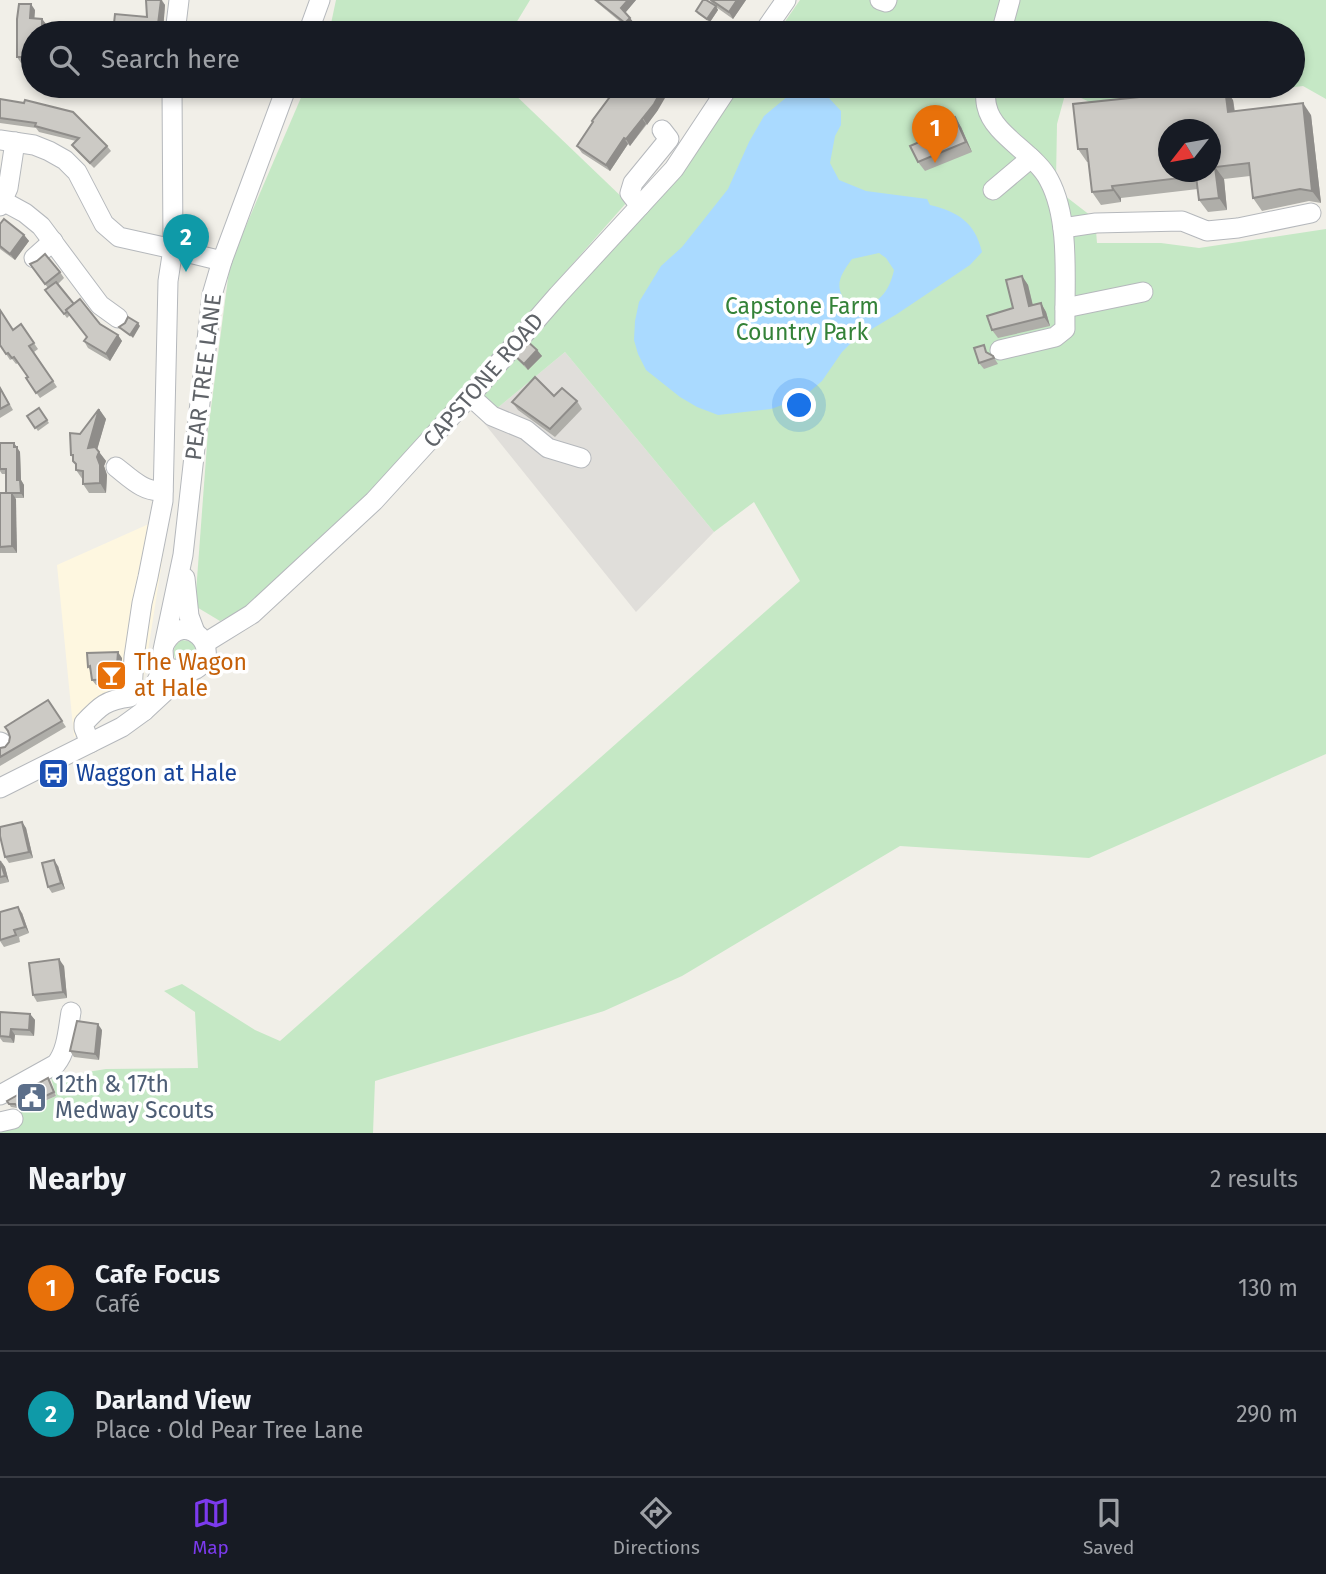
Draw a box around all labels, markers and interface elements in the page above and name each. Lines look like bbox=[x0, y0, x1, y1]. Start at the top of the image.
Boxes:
search box bbox=[21, 21, 1305, 98]
icon: search bbox=[45, 41, 83, 79]
text: Search here bbox=[101, 44, 240, 75]
pin: 1 bbox=[912, 105, 958, 163]
north arrow bbox=[1158, 119, 1221, 182]
pin: 2 bbox=[163, 214, 209, 272]
street label: PEAR TREE LANE bbox=[179, 292, 227, 462]
park label: Capstone Farm Country Park bbox=[725, 292, 879, 346]
street label: CAPSTONE ROAD bbox=[417, 307, 549, 453]
your location bbox=[782, 388, 816, 422]
place label: The Wagon at Hale bbox=[134, 648, 247, 702]
bar icon: The Wagon at Hale bbox=[94, 658, 128, 692]
bus stop icon: Waggon at Hale bbox=[36, 756, 70, 790]
place label: Waggon at Hale bbox=[76, 759, 237, 787]
place label: 12th & 17th Medway Scouts bbox=[55, 1070, 214, 1124]
public building icon: 12th & 17th Medway Scouts bbox=[15, 1080, 49, 1114]
text: Nearby bbox=[28, 1161, 126, 1197]
text: 2 results bbox=[1210, 1165, 1298, 1193]
text: Cafe Focus bbox=[95, 1259, 220, 1290]
text: 1 bbox=[46, 1274, 56, 1302]
text: 130 m bbox=[1238, 1274, 1298, 1302]
text: Café bbox=[95, 1290, 140, 1318]
text: Darland View bbox=[95, 1385, 251, 1416]
text: 2 bbox=[45, 1400, 57, 1428]
text: 290 m bbox=[1236, 1400, 1298, 1428]
text: Place · Old Pear Tree Lane bbox=[95, 1416, 363, 1444]
tab: Map bbox=[192, 1494, 230, 1559]
tab: Directions bbox=[613, 1494, 700, 1559]
tab: Saved bbox=[1083, 1494, 1134, 1559]

